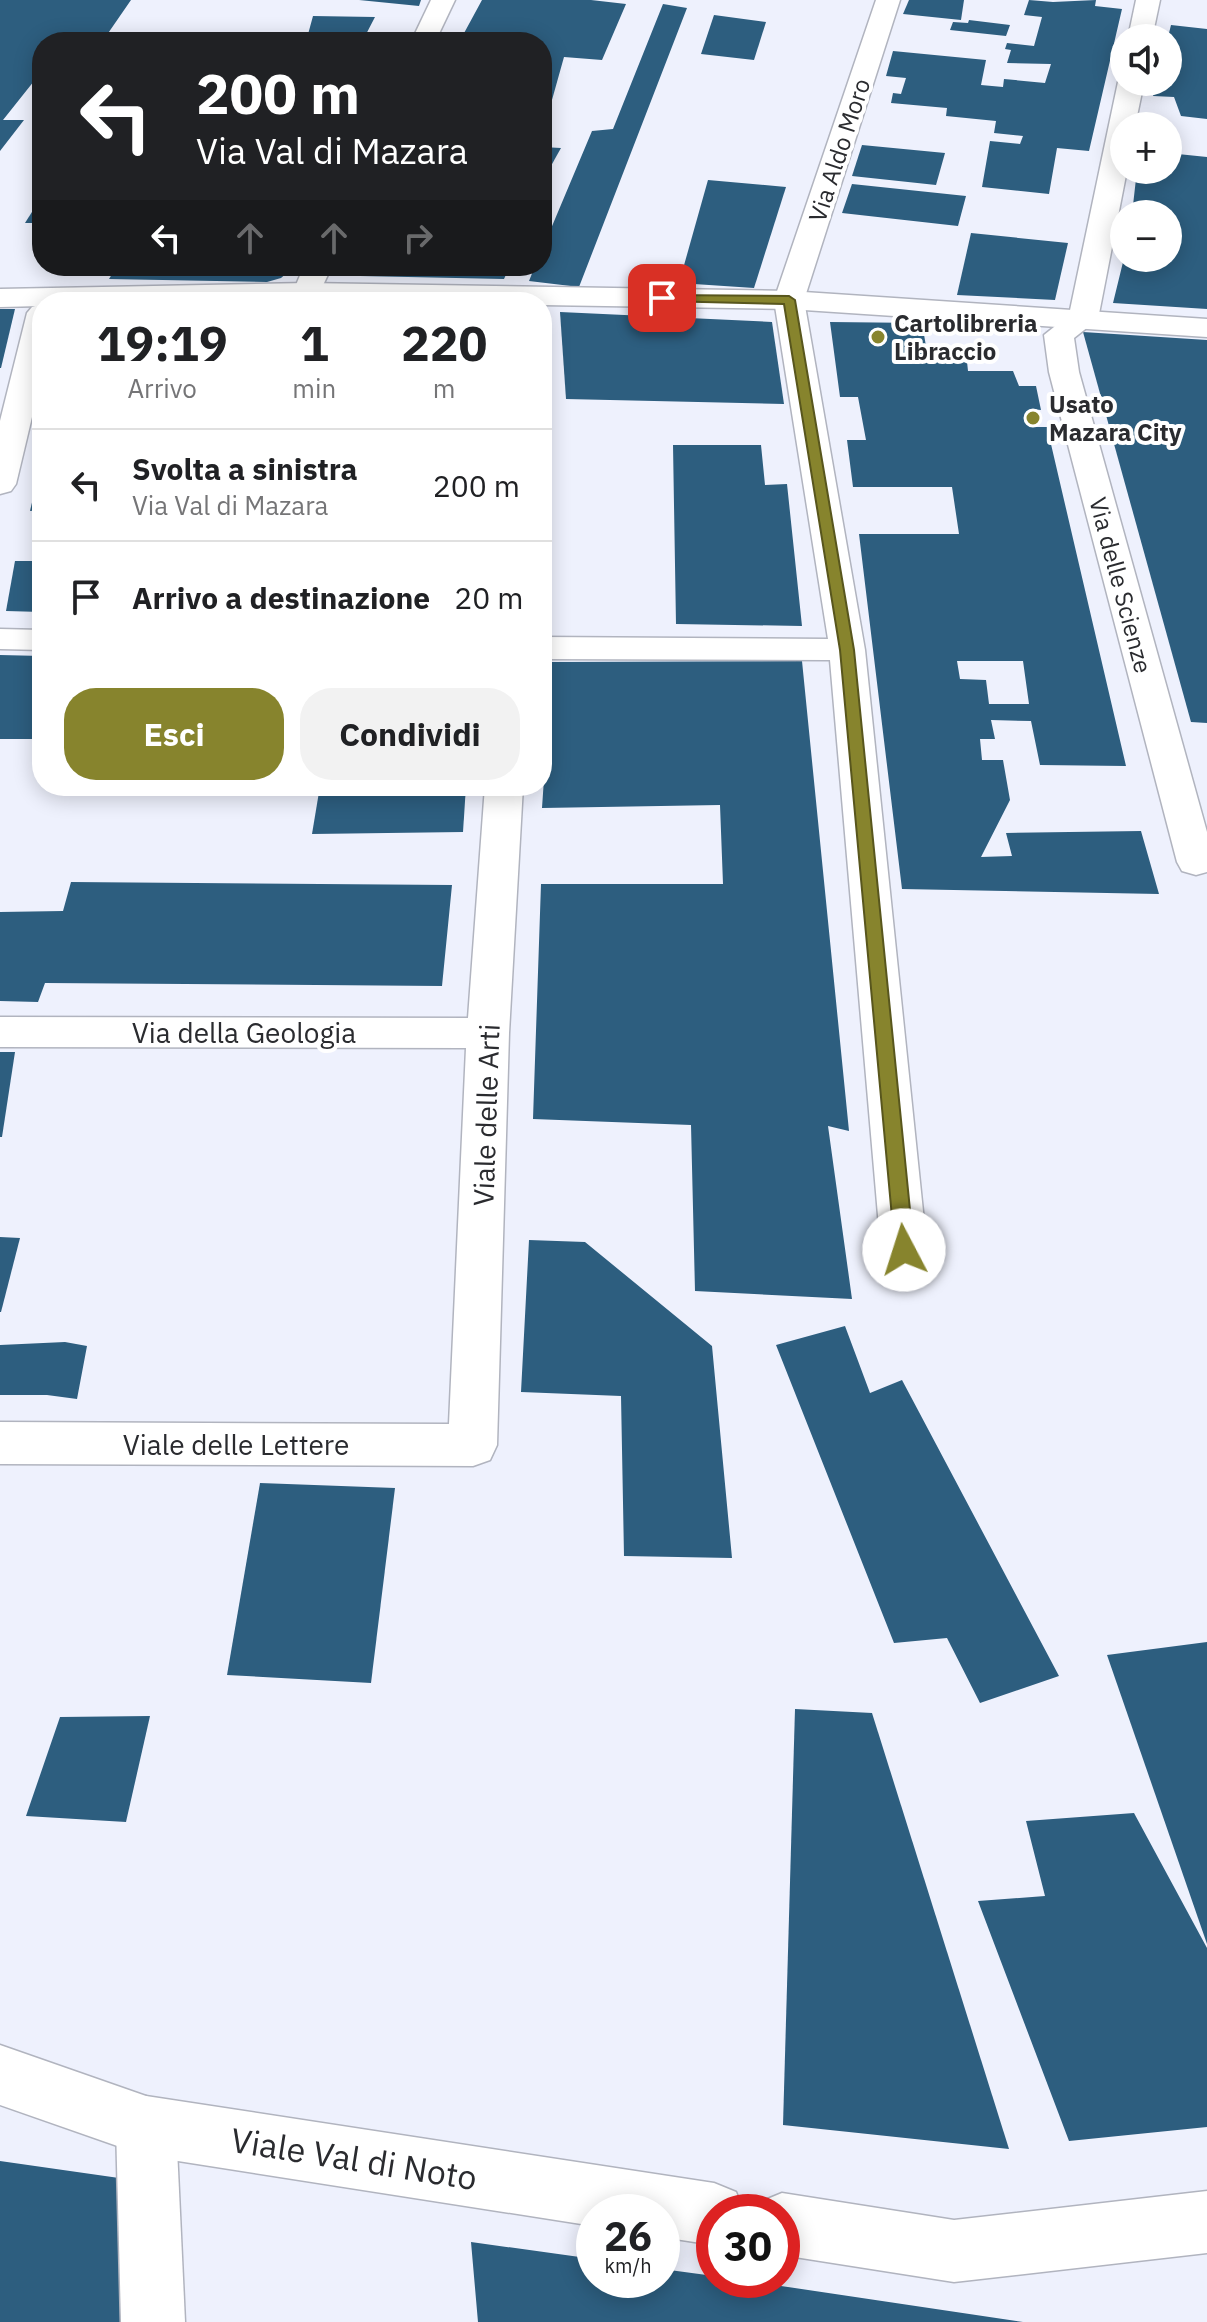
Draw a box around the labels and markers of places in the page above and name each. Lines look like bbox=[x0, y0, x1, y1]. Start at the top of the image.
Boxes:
pin bbox=[628, 264, 696, 332]
place label: Cartolibreria Libraccio bbox=[894, 307, 1038, 367]
marker: Cartolibreria Libraccio bbox=[869, 328, 887, 346]
place label: Usato Mazara City bbox=[1049, 388, 1182, 448]
marker: Usato Mazara City bbox=[1024, 409, 1042, 427]

